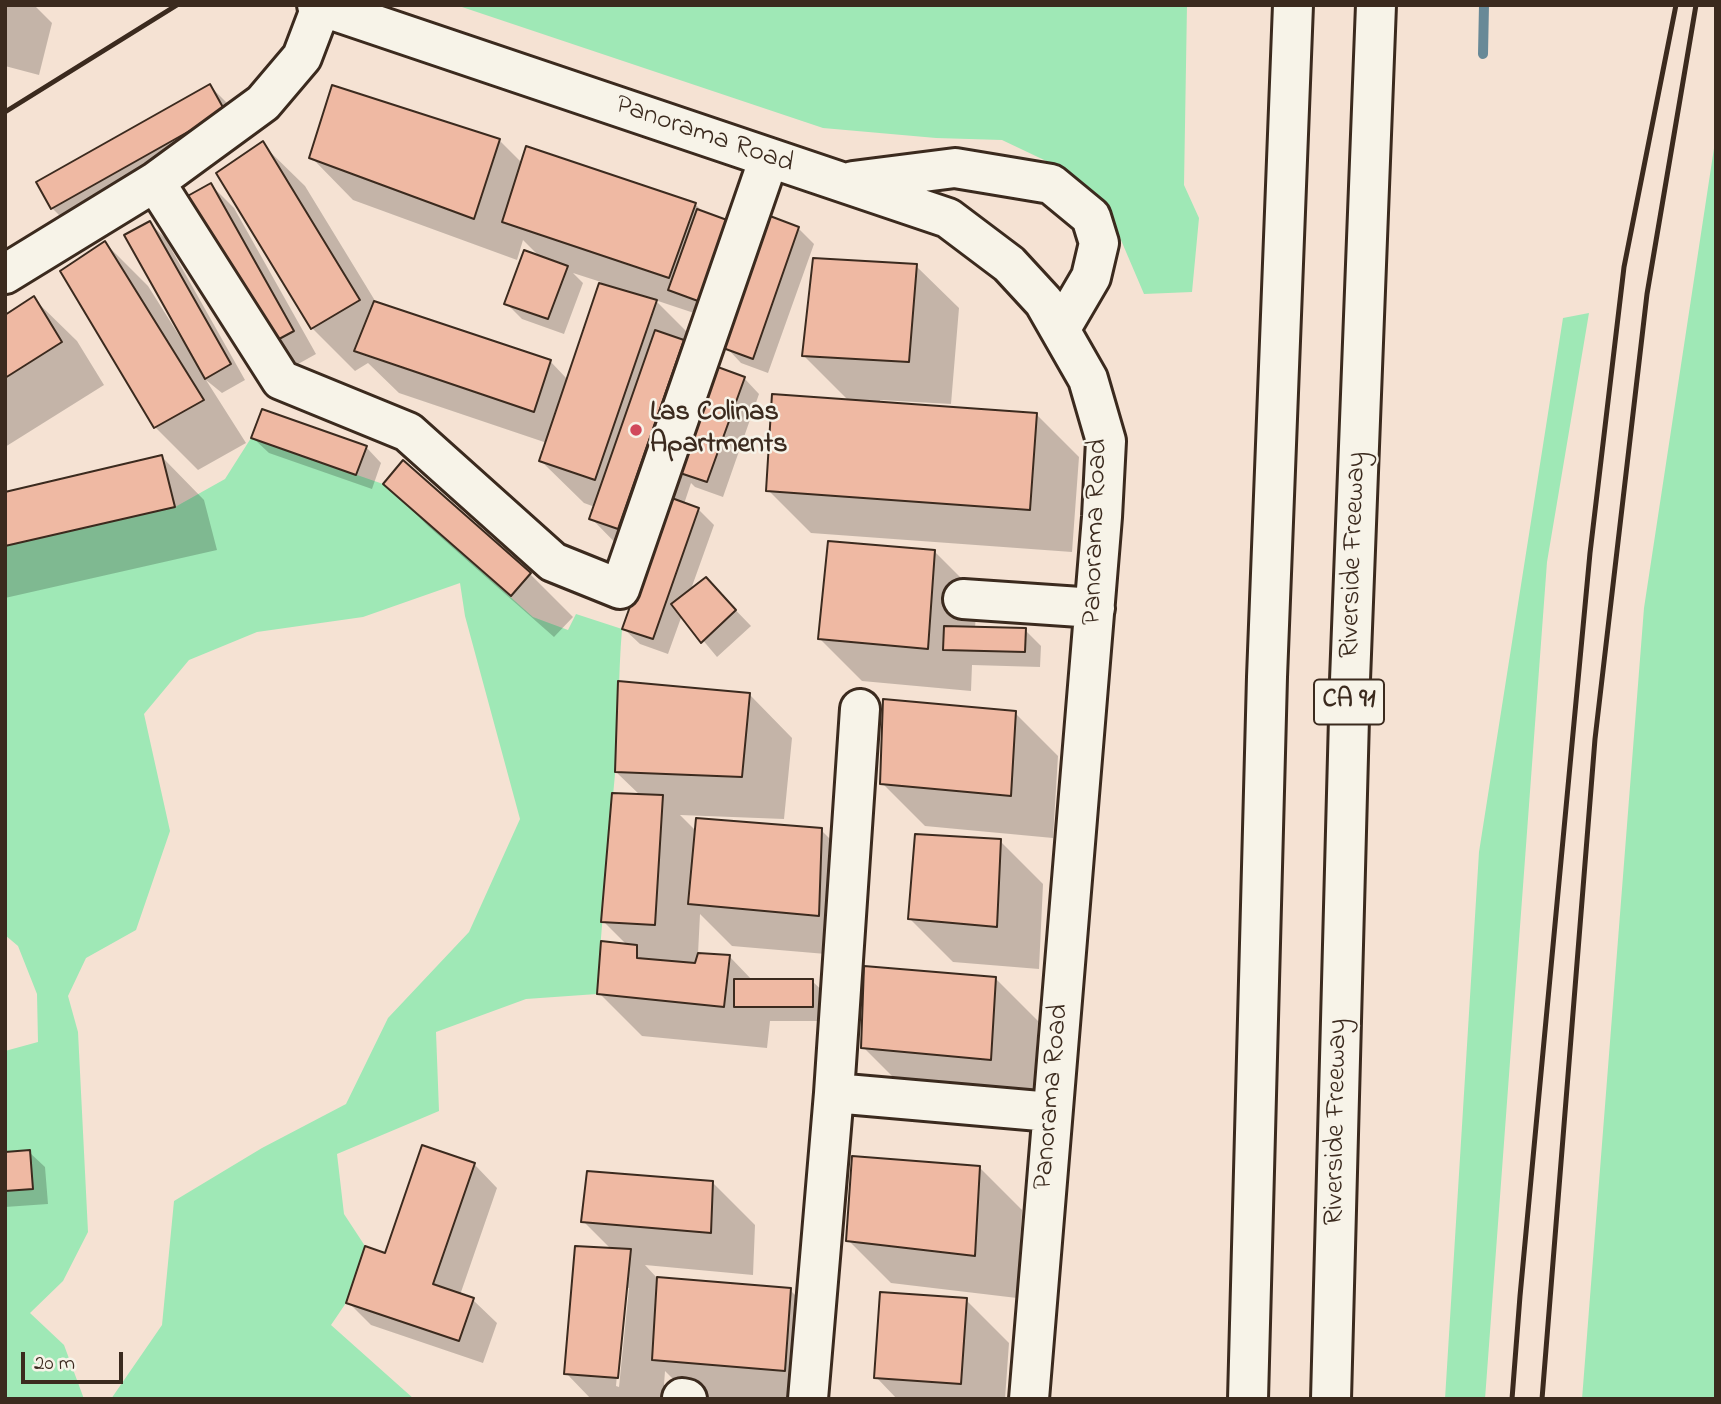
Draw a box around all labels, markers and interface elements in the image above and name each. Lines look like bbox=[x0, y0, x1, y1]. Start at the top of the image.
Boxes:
street label: Panorama Road bbox=[610, 90, 798, 182]
place label: Las Colinas Apartments bbox=[650, 397, 787, 463]
marker: Las Colinas Apartments bbox=[628, 422, 644, 438]
street label: Panorama Road bbox=[1077, 438, 1117, 626]
street label: Riverside Freeway bbox=[1335, 451, 1375, 659]
road number: CA 91 bbox=[1314, 680, 1384, 724]
street label: Panorama Road bbox=[1028, 1003, 1078, 1191]
street label: Riverside Freeway bbox=[1319, 1018, 1357, 1226]
scale bar bbox=[24, 1338, 126, 1382]
text: 20 m bbox=[34, 1349, 75, 1379]

